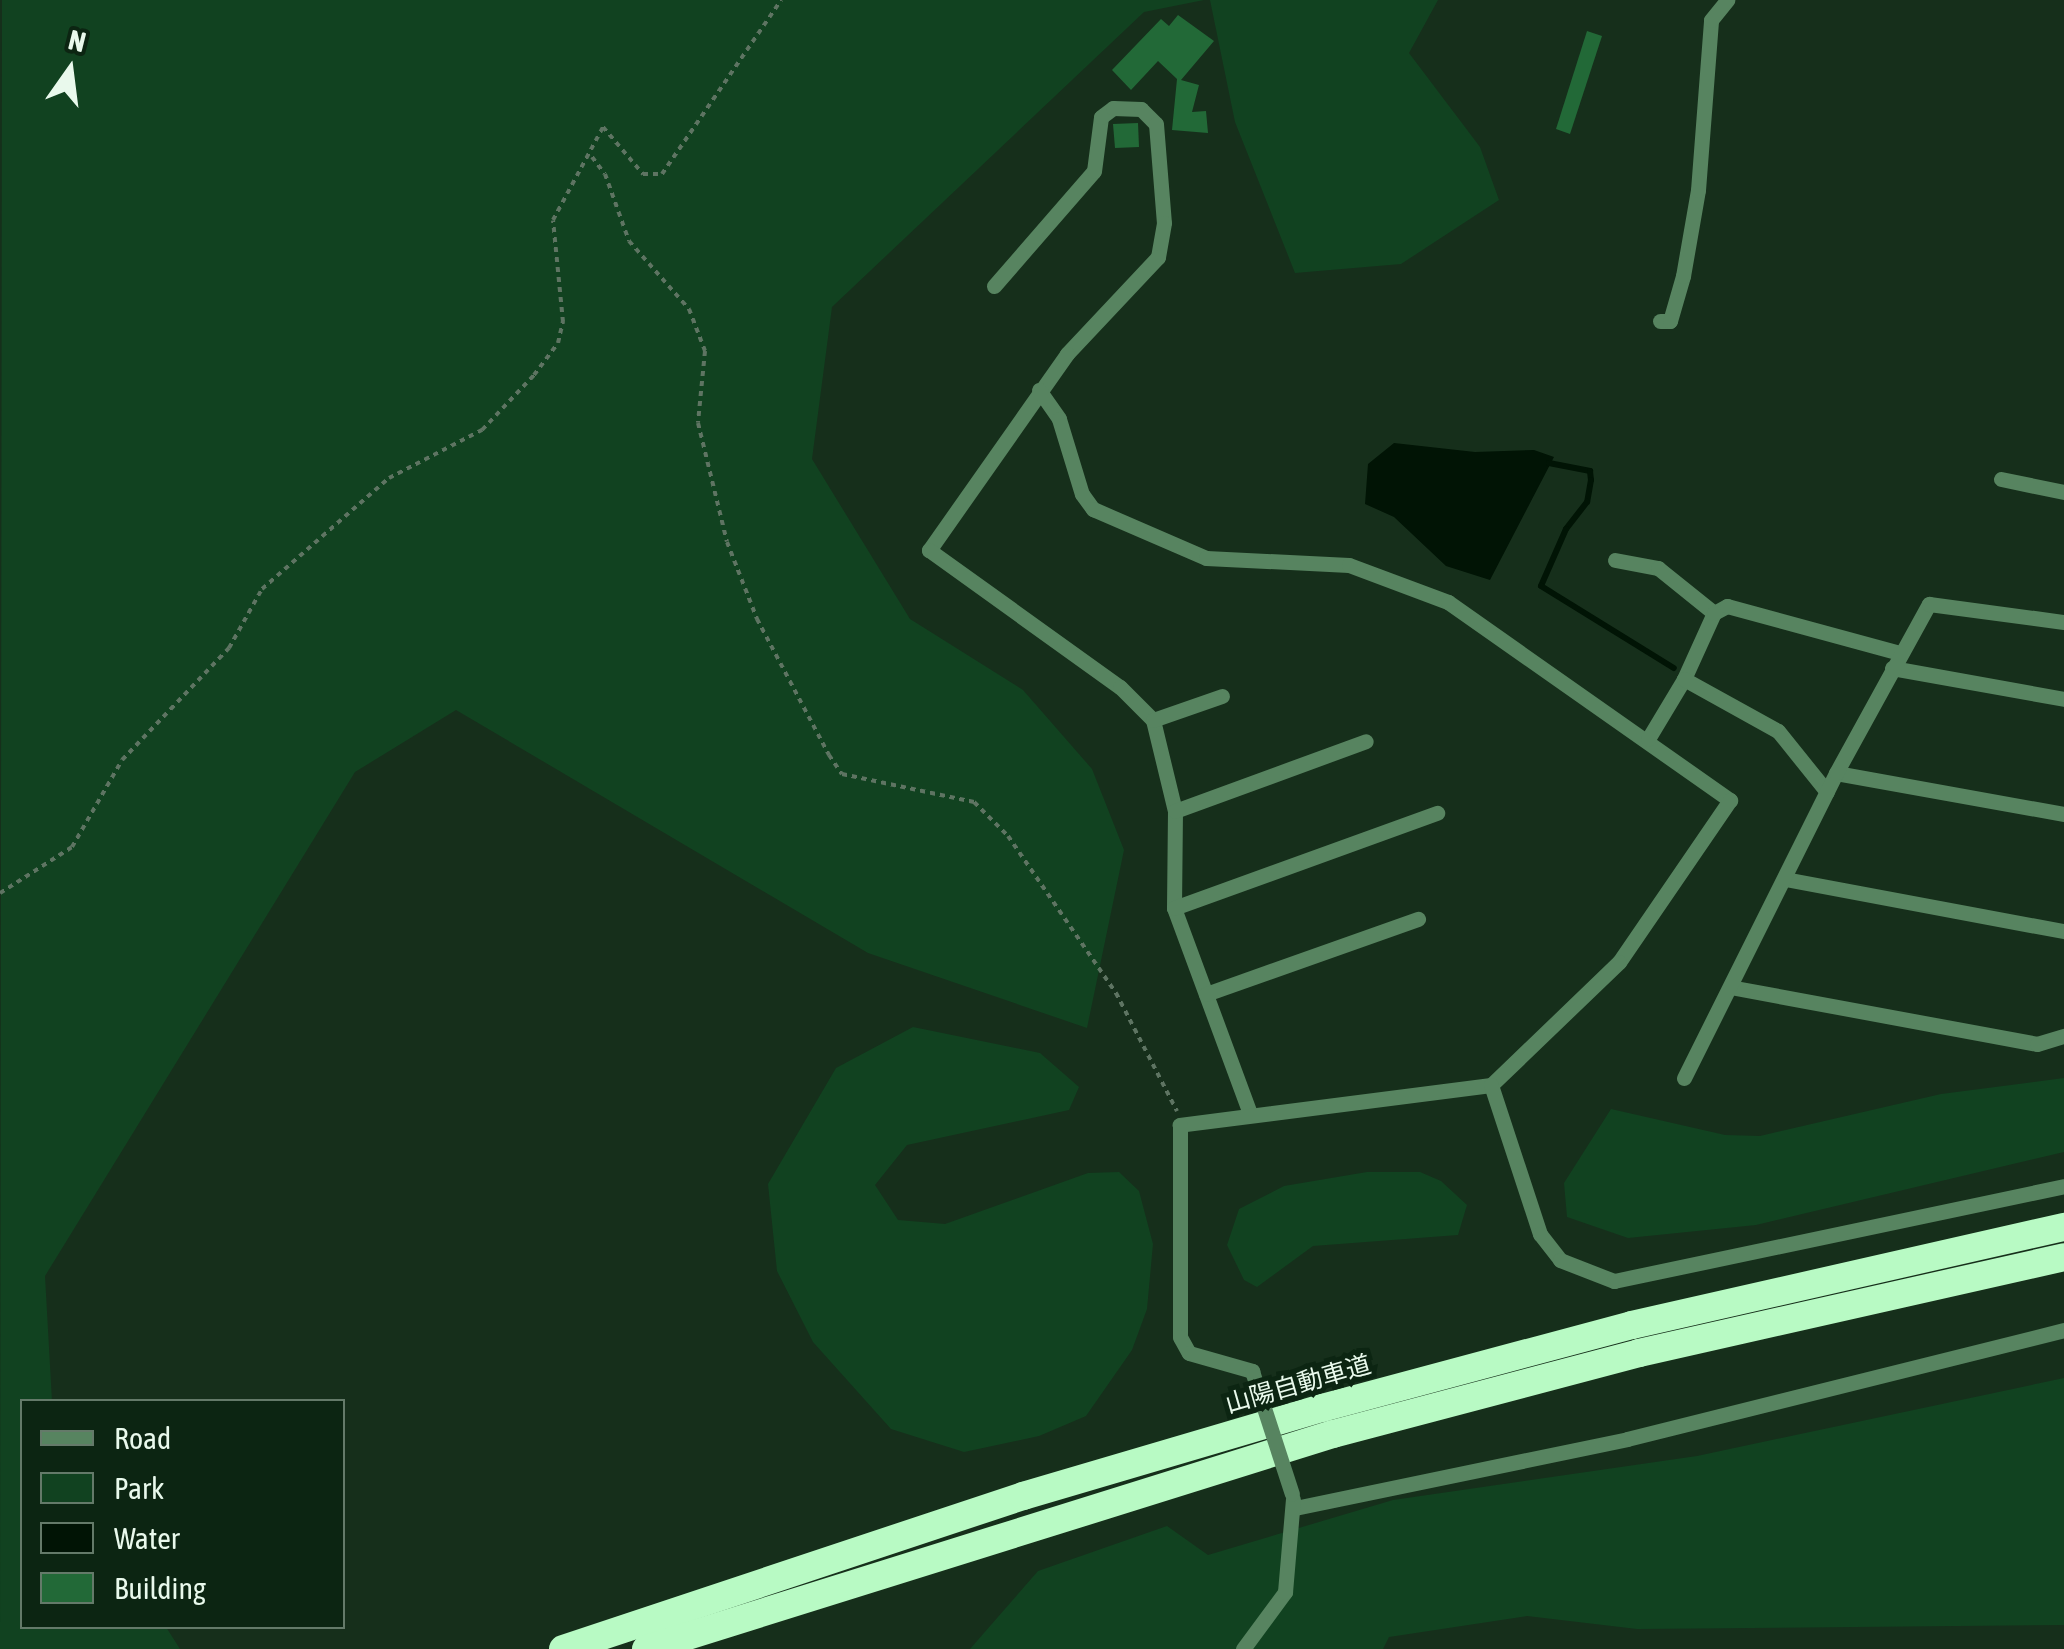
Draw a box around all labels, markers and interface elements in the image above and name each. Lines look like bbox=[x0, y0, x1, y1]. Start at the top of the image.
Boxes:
north arrow bbox=[20, 20, 120, 120]
text: N bbox=[65, 23, 89, 58]
street label: 山陽自動車道 bbox=[1222, 1349, 1374, 1419]
legend bbox=[20, 1399, 345, 1629]
text: Road bbox=[114, 1421, 171, 1455]
text: Park bbox=[114, 1471, 164, 1505]
text: Water bbox=[114, 1521, 180, 1555]
text: Building bbox=[114, 1571, 206, 1605]

